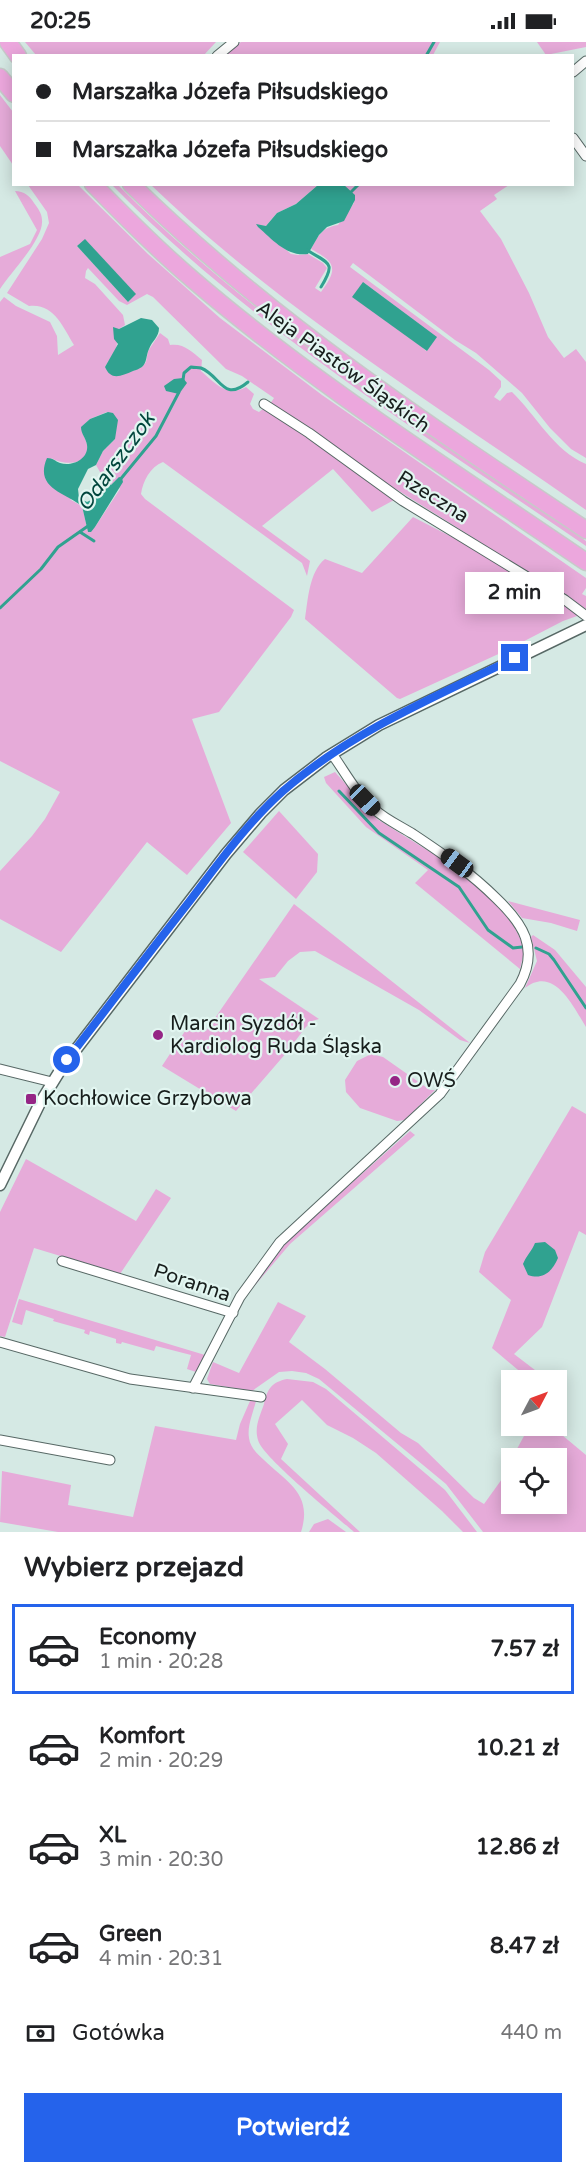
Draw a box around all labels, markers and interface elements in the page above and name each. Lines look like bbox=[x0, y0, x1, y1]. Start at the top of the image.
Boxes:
text: 20:25 bbox=[30, 8, 91, 34]
text: Marszałka Józefa Piłsudskiego bbox=[72, 79, 388, 105]
text: Marszałka Józefa Piłsudskiego bbox=[72, 137, 388, 163]
street label: Aleja Piastów Śląskich bbox=[252, 295, 435, 438]
water label: Odarszczok bbox=[72, 406, 161, 516]
street label: Rzeczna bbox=[393, 466, 473, 528]
callout: 2 min bbox=[466, 571, 564, 613]
text: 2 min bbox=[488, 581, 541, 605]
route end bbox=[501, 644, 528, 671]
car bbox=[346, 781, 384, 819]
car bbox=[437, 845, 477, 881]
place label: Marcin Syzdół - Kardiolog Ruda Śląska bbox=[170, 1012, 382, 1059]
marker: Marcin Syzdół - Kardiolog Ruda Śląska bbox=[151, 1028, 165, 1042]
route start bbox=[53, 1046, 80, 1073]
place label: OWŚ bbox=[407, 1068, 456, 1093]
marker: OWŚ bbox=[388, 1074, 402, 1088]
place label: Kochłowice Grzybowa bbox=[43, 1087, 252, 1111]
marker: Kochłowice Grzybowa bbox=[24, 1092, 38, 1106]
street label: Poranna bbox=[150, 1259, 234, 1307]
north arrow bbox=[501, 1370, 567, 1436]
map controls bbox=[501, 1370, 567, 1514]
button: locate bbox=[501, 1448, 567, 1514]
text: Wybierz przejazd bbox=[24, 1551, 244, 1584]
icon: car bbox=[27, 1622, 81, 1676]
text: Economy bbox=[99, 1624, 196, 1650]
text: 7.57 zł bbox=[491, 1636, 559, 1662]
text: 1 min · 20:28 bbox=[99, 1650, 223, 1674]
icon: car bbox=[27, 1721, 81, 1775]
text: Komfort bbox=[99, 1723, 185, 1749]
text: 10.21 zł bbox=[476, 1735, 559, 1761]
text: 2 min · 20:29 bbox=[99, 1749, 223, 1773]
icon: car bbox=[27, 1820, 81, 1874]
text: XL bbox=[99, 1822, 126, 1848]
text: 12.86 zł bbox=[476, 1834, 559, 1860]
text: 3 min · 20:30 bbox=[99, 1848, 223, 1872]
icon: car bbox=[27, 1919, 81, 1973]
text: Green bbox=[99, 1921, 162, 1947]
text: 8.47 zł bbox=[490, 1933, 559, 1959]
text: 4 min · 20:31 bbox=[99, 1947, 223, 1971]
icon: cash bbox=[24, 2017, 57, 2050]
text: Gotówka bbox=[72, 2020, 165, 2046]
text: 440 m bbox=[501, 2021, 562, 2045]
button: Potwierdź bbox=[24, 2093, 562, 2162]

